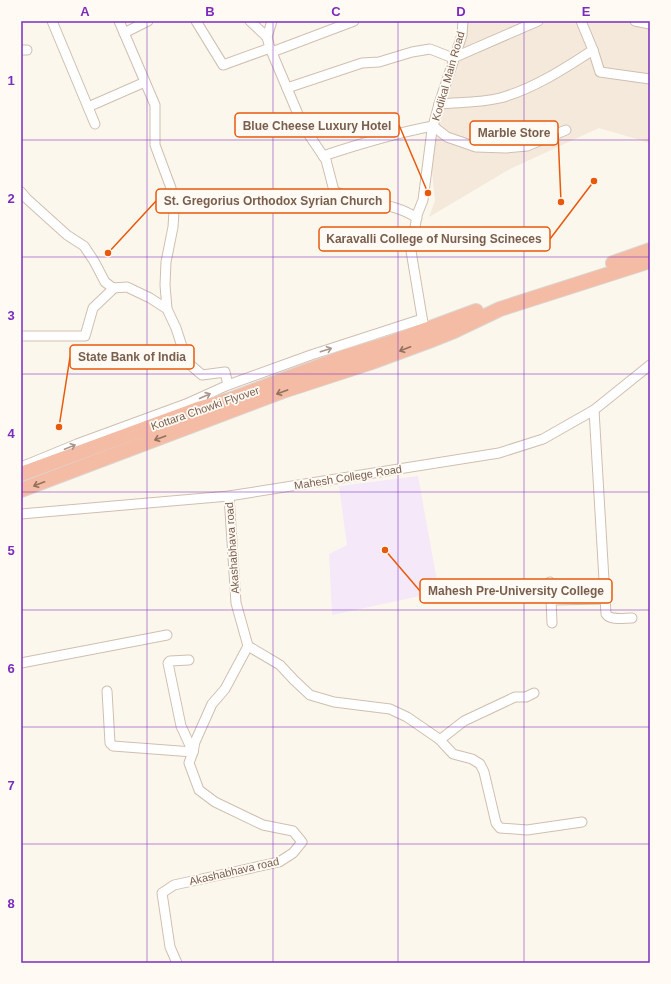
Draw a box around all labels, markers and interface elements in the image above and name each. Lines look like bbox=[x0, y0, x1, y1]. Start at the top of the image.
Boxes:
text: A bbox=[80, 4, 90, 19]
text: B bbox=[205, 4, 215, 19]
text: C bbox=[331, 4, 341, 19]
text: D bbox=[456, 4, 466, 19]
text: E bbox=[582, 4, 591, 19]
street label: Kodikal Main Road bbox=[430, 30, 466, 122]
text: 1 bbox=[7, 73, 15, 88]
callout: Blue Cheese Luxury Hotel bbox=[235, 113, 399, 137]
text: Blue Cheese Luxury Hotel bbox=[243, 119, 391, 133]
callout: Marble Store bbox=[470, 121, 558, 145]
text: Marble Store bbox=[478, 126, 551, 140]
callout: St. Gregorius Orthodox Syrian Church bbox=[156, 189, 390, 213]
text: 2 bbox=[7, 191, 15, 206]
text: St. Gregorius Orthodox Syrian Church bbox=[164, 194, 382, 208]
callout: Karavalli College of Nursing Scineces bbox=[319, 227, 550, 251]
text: Karavalli College of Nursing Scineces bbox=[326, 232, 542, 246]
text: 3 bbox=[7, 308, 15, 323]
callout: State Bank of India bbox=[70, 345, 194, 369]
one-way arrow bbox=[320, 346, 333, 353]
one-way arrow bbox=[399, 346, 411, 354]
text: State Bank of India bbox=[78, 350, 186, 364]
street label: Kottara Chowki Flyover bbox=[149, 384, 261, 432]
one-way arrow bbox=[276, 388, 288, 396]
one-way arrow bbox=[198, 391, 210, 399]
text: 4 bbox=[7, 426, 15, 441]
one-way arrow bbox=[155, 435, 167, 443]
one-way arrow bbox=[64, 442, 76, 450]
street label: Mahesh College Road bbox=[293, 463, 403, 491]
one-way arrow bbox=[33, 480, 45, 488]
street label: Akashabhava road bbox=[223, 502, 241, 594]
text: 5 bbox=[7, 543, 15, 558]
callout: Mahesh Pre-University College bbox=[420, 579, 612, 603]
text: Mahesh Pre-University College bbox=[428, 584, 604, 598]
text: 6 bbox=[7, 661, 15, 676]
text: 7 bbox=[7, 778, 15, 793]
street label: Akashabhava road bbox=[188, 855, 280, 887]
text: 8 bbox=[7, 896, 15, 911]

